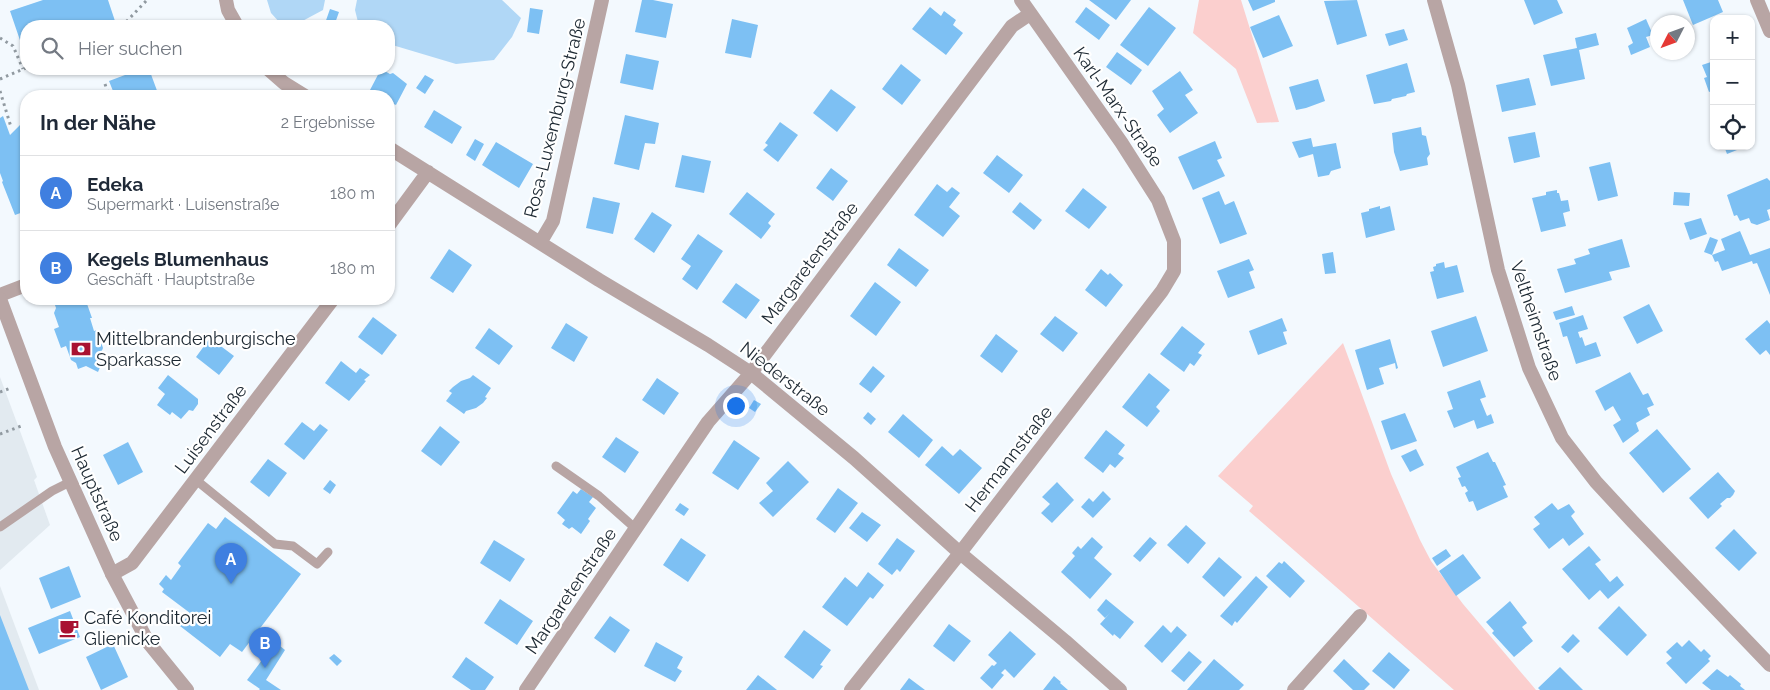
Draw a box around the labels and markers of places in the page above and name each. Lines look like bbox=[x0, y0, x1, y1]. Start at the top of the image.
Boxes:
place label: Mittelbrandenburgische Sparkasse bbox=[96, 328, 296, 370]
bank icon: Mittelbrandenburgische Sparkasse bbox=[70, 338, 92, 360]
pin: A bbox=[215, 543, 247, 584]
place label: Café Konditorei Glienicke bbox=[84, 607, 211, 649]
cafe icon: Café Konditorei Glienicke bbox=[58, 617, 80, 639]
pin: B bbox=[249, 627, 281, 668]

